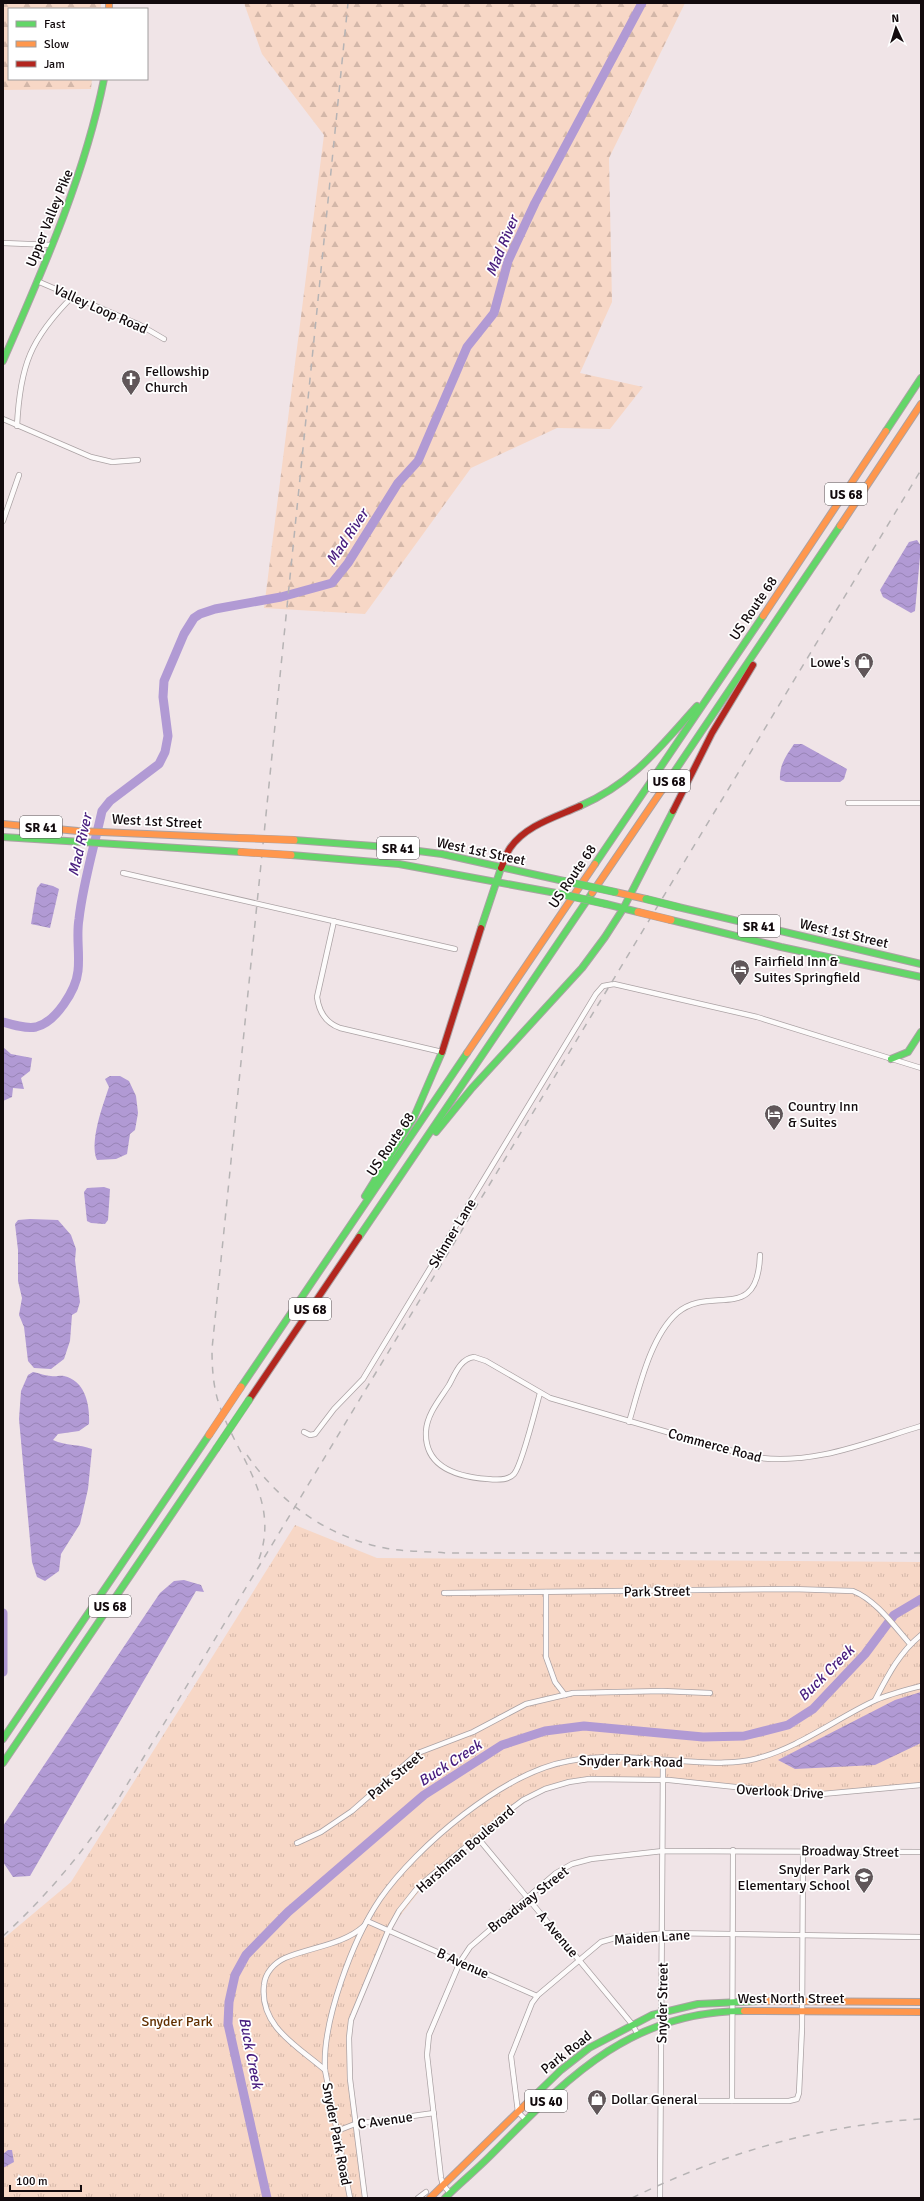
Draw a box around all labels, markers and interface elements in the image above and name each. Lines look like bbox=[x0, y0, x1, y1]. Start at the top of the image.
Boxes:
legend bbox=[8, 8, 148, 80]
north arrow bbox=[876, 8, 916, 48]
text: N bbox=[891, 12, 900, 25]
text: Fast bbox=[44, 17, 65, 32]
text: Slow bbox=[44, 37, 69, 52]
text: Jam bbox=[44, 57, 65, 72]
street label: Upper Valley Pike bbox=[22, 167, 77, 270]
water label: Mad River bbox=[482, 211, 523, 279]
street label: Valley Loop Road bbox=[51, 281, 150, 338]
place label: Fellowship Church bbox=[145, 363, 209, 396]
church icon: Fellowship Church bbox=[120, 368, 142, 396]
road number: US 68 bbox=[825, 483, 867, 505]
water label: Mad River bbox=[322, 504, 374, 568]
street label: US Route 68 bbox=[726, 573, 781, 643]
shop icon: Lowe's bbox=[853, 651, 875, 679]
place label: Lowe's bbox=[810, 654, 850, 671]
road number: US 68 bbox=[648, 770, 690, 792]
water label: Mad River bbox=[64, 810, 96, 878]
street label: West 1st Street bbox=[111, 811, 203, 832]
road number: SR 41 bbox=[20, 816, 62, 838]
street label: West 1st Street bbox=[435, 834, 527, 869]
road number: SR 41 bbox=[377, 837, 419, 859]
street label: US Route 68 bbox=[545, 841, 600, 911]
road number: SR 41 bbox=[738, 915, 780, 937]
street label: West 1st Street bbox=[798, 915, 890, 952]
place label: Fairfield Inn & Suites Springfield bbox=[754, 953, 860, 986]
hotel icon: Fairfield Inn & Suites Springfield bbox=[729, 958, 751, 986]
place label: Country Inn & Suites bbox=[788, 1098, 858, 1131]
hotel icon: Country Inn & Suites bbox=[763, 1103, 785, 1131]
street label: US Route 68 bbox=[363, 1109, 418, 1179]
street label: Skinner Lane bbox=[425, 1195, 480, 1271]
road number: US 68 bbox=[289, 1298, 331, 1320]
street label: Commerce Road bbox=[666, 1425, 764, 1466]
street label: Park Street bbox=[624, 1582, 690, 1601]
road number: US 68 bbox=[89, 1595, 131, 1617]
water label: Buck Creek bbox=[794, 1640, 859, 1705]
water label: Buck Creek bbox=[415, 1735, 486, 1790]
street label: Park Street bbox=[364, 1747, 426, 1803]
street label: Snyder Park Road bbox=[579, 1752, 683, 1771]
street label: Overlook Drive bbox=[736, 1781, 824, 1802]
street label: Harshman Boulevard bbox=[413, 1802, 518, 1897]
street label: Broadway Street bbox=[801, 1842, 899, 1861]
place label: Snyder Park Elementary School bbox=[737, 1861, 850, 1894]
street label: Broadway Street bbox=[485, 1863, 572, 1936]
school or university icon: Snyder Park Elementary School bbox=[853, 1866, 875, 1894]
street label: A Avenue bbox=[533, 1908, 582, 1961]
street label: Maiden Lane bbox=[613, 1926, 691, 1949]
street label: B Avenue bbox=[434, 1944, 492, 1982]
street label: Snyder Street bbox=[653, 1962, 672, 2044]
street label: West North Street bbox=[738, 1990, 844, 2007]
park label: Snyder Park bbox=[141, 2013, 213, 2030]
water label: Buck Creek bbox=[235, 2016, 267, 2091]
street label: Park Road bbox=[537, 2027, 595, 2078]
street label: Snyder Park Road bbox=[318, 2081, 355, 2187]
shop icon: Dollar General bbox=[586, 2088, 608, 2116]
road number: US 40 bbox=[525, 2090, 567, 2112]
place label: Dollar General bbox=[611, 2091, 698, 2108]
street label: C Avenue bbox=[356, 2108, 414, 2133]
scale bar bbox=[10, 2167, 81, 2193]
text: 100 m bbox=[16, 2174, 48, 2189]

